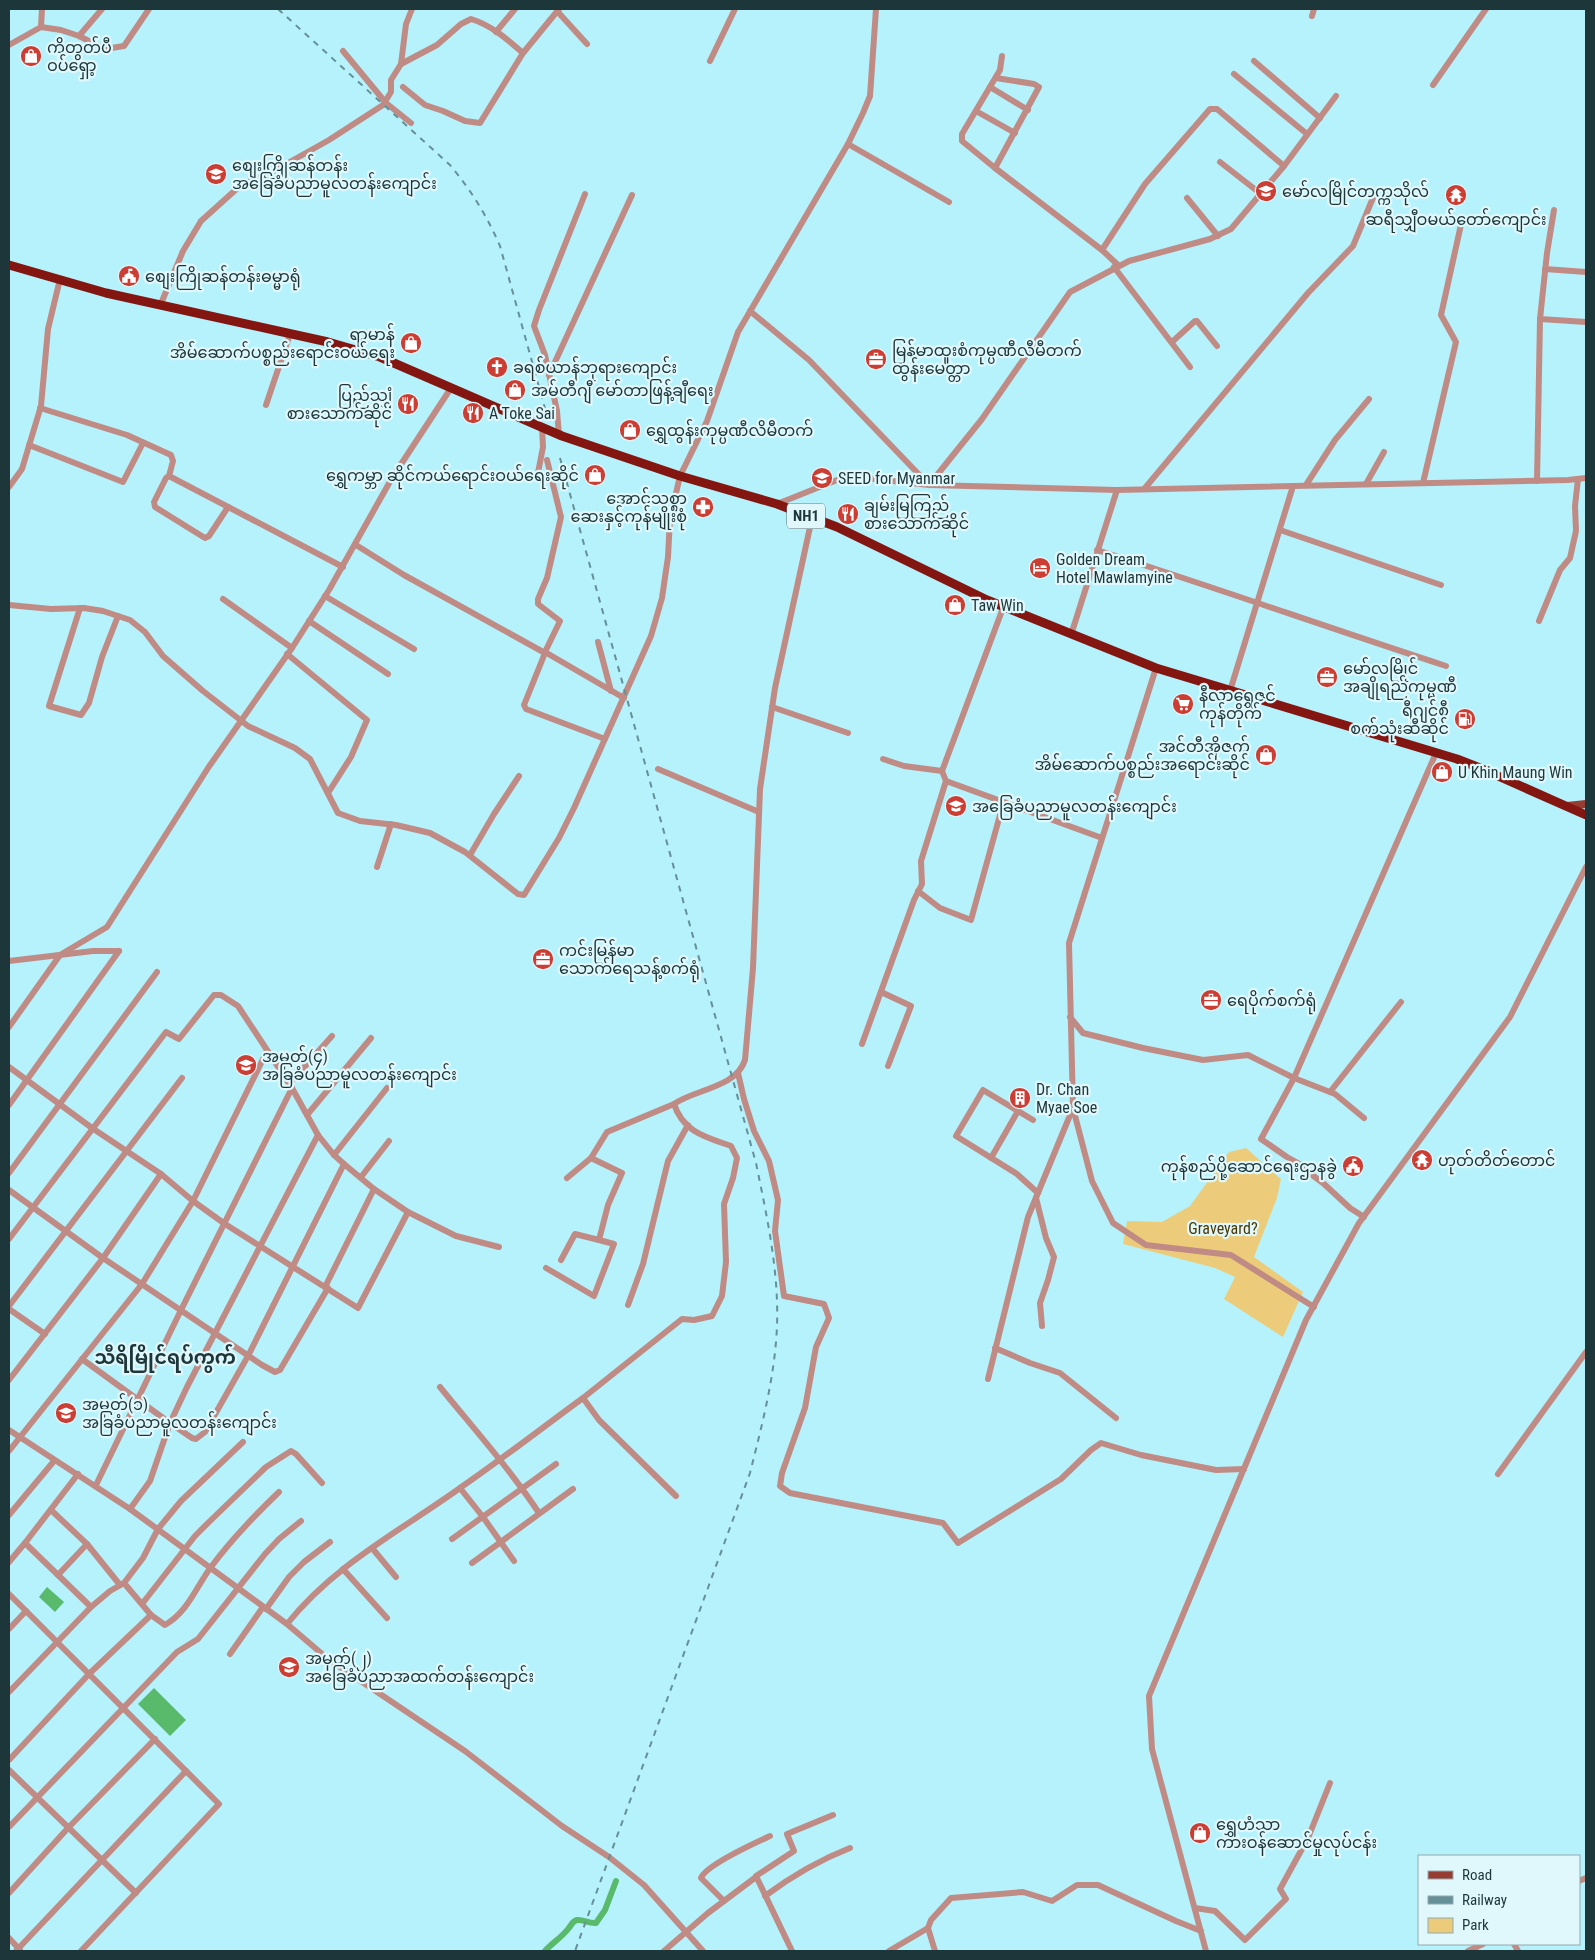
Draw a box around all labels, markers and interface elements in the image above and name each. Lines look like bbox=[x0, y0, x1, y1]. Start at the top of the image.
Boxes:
place label: ကိုတွတ်ပီ ဝပ်ရှော့ bbox=[47, 36, 112, 80]
shop icon: ကိုတွတ်ပီ ဝပ်ရှော့ bbox=[19, 44, 43, 68]
place label: စျေးကြိုဆန်တန်း အခြေခံပညာမူလတန်းကျောင်း bbox=[232, 154, 437, 198]
school or university icon: စျေးကြိုဆန်တန်း အခြေခံပညာမူလတန်းကျောင်း bbox=[204, 162, 228, 186]
school or university icon: မော်လမြိုင်တက္ကသိုလ် bbox=[1254, 179, 1278, 203]
place label: မော်လမြိုင်တက္ကသိုလ် bbox=[1282, 180, 1429, 206]
temple icon: ဆရီသျှီဝမယ်တော်ကျောင်း bbox=[1444, 183, 1468, 207]
place label: ဆရီသျှီဝမယ်တော်ကျောင်း bbox=[1365, 208, 1547, 233]
public building icon: စျေးကြိုဆန်တန်းဓမ္မာရုံ bbox=[117, 264, 141, 288]
place label: စျေးကြိုဆန်တန်းဓမ္မာရုံ bbox=[145, 265, 301, 291]
place label: ရာမာန် အိမ်ဆောက်ပစ္စည်းရောင်းဝယ်ရေး bbox=[170, 323, 395, 366]
shop icon: ရာမာန် အိမ်ဆောက်ပစ္စည်းရောင်းဝယ်ရေး bbox=[399, 331, 423, 355]
place label: မြန်မာထူးစံကုမ္ပဏီလီမီတက် ထွန်းမေတ္တာ bbox=[892, 339, 1082, 382]
office icon: မြန်မာထူးစံကုမ္ပဏီလီမီတက် ထွန်းမေတ္တာ bbox=[864, 347, 888, 371]
church icon: ခရစ်ယာန်ဘုရားကျောင်း bbox=[485, 355, 509, 379]
place label: ခရစ်ယာန်ဘုရားကျောင်း bbox=[513, 356, 677, 382]
shop icon: အမ်တီဂျီ မော်တာဖြန့်ချီရေး bbox=[503, 378, 527, 402]
place label: အမ်တီဂျီ မော်တာဖြန့်ချီရေး bbox=[531, 379, 714, 404]
place label: ပြည်သျှံ စားသောက်ဆိုင် bbox=[287, 384, 392, 428]
restaurant icon: ပြည်သျှံ စားသောက်ဆိုင် bbox=[396, 392, 420, 416]
restaurant icon: A Toke Sai bbox=[461, 401, 485, 425]
place label: A Toke Sai bbox=[489, 404, 555, 423]
shop icon: ရွှေထွန်းကုမ္ပဏီလိမီတက် bbox=[618, 418, 642, 442]
place label: ရွှေထွန်းကုမ္ပဏီလိမီတက် bbox=[646, 419, 813, 445]
shop icon: ရွှေကမ္ဘာ ဆိုင်ကယ်ရောင်းဝယ်ရေးဆိုင် bbox=[583, 463, 607, 487]
place label: ရွှေကမ္ဘာ ဆိုင်ကယ်ရောင်းဝယ်ရေးဆိုင် bbox=[326, 464, 579, 490]
school or university icon: SEED for Myanmar bbox=[810, 466, 834, 490]
place label: SEED for Myanmar bbox=[838, 469, 955, 488]
place label: အောင်သစ္စာ ဆေးနှင့်ကုန်မျိုးစုံ bbox=[571, 487, 687, 531]
place label: ချမ်းမြကြည် စားသောက်ဆိုင် bbox=[864, 494, 969, 538]
pharmacy icon: အောင်သစ္စာ ဆေးနှင့်ကုန်မျိုးစုံ bbox=[691, 495, 715, 519]
restaurant icon: ချမ်းမြကြည် စားသောက်ဆိုင် bbox=[836, 502, 860, 526]
road number: NH1 bbox=[787, 504, 825, 528]
place label: Golden Dream Hotel Mawlamyine bbox=[1056, 550, 1173, 587]
hotel icon: Golden Dream Hotel Mawlamyine bbox=[1028, 556, 1052, 580]
shop icon: Taw Win bbox=[943, 593, 967, 617]
place label: Taw Win bbox=[971, 596, 1024, 615]
place label: မော်လမြိုင် အချိုရည်ကုမ္မဏီ bbox=[1343, 657, 1457, 701]
office icon: မော်လမြိုင် အချိုရည်ကုမ္မဏီ bbox=[1315, 665, 1339, 689]
place label: နီလာရွှေဇင် ကုန်တိုက် bbox=[1199, 684, 1276, 728]
supermarket icon: နီလာရွှေဇင် ကုန်တိုက် bbox=[1171, 692, 1195, 716]
place label: ရီဂျင်စီ စက်သုံးဆီဆိုင် bbox=[1350, 699, 1449, 743]
fuel station icon: ရီဂျင်စီ စက်သုံးဆီဆိုင် bbox=[1453, 707, 1477, 731]
place label: အင်တီအိုဇက် အိမ်ဆောက်ပစ္စည်းအရောင်းဆိုင် bbox=[1034, 735, 1250, 779]
shop icon: အင်တီအိုဇက် အိမ်ဆောက်ပစ္စည်းအရောင်းဆိုင် bbox=[1254, 743, 1278, 767]
shop icon: U Khin Maung Win bbox=[1430, 760, 1454, 784]
place label: U Khin Maung Win bbox=[1458, 763, 1573, 782]
school or university icon: အခြေခံပညာမူလတန်းကျောင်း bbox=[944, 794, 968, 818]
place label: အခြေခံပညာမူလတန်းကျောင်း bbox=[972, 795, 1177, 821]
place label: ကင်းမြန်မာ သောက်ရေသန့်စက်ရုံ bbox=[559, 939, 700, 983]
office icon: ကင်းမြန်မာ သောက်ရေသန့်စက်ရုံ bbox=[531, 947, 555, 971]
office icon: ရေပိုက်စက်ရုံ bbox=[1199, 988, 1223, 1012]
place label: ရေပိုက်စက်ရုံ bbox=[1227, 989, 1316, 1015]
place label: အမှတ်(၄) အခြခံပညာမူလတန်းကျောင်း bbox=[262, 1045, 457, 1089]
school or university icon: အမှတ်(၄) အခြခံပညာမူလတန်းကျောင်း bbox=[234, 1053, 258, 1077]
place label: Dr. Chan Myae Soe bbox=[1036, 1080, 1097, 1117]
building icon: Dr. Chan Myae Soe bbox=[1008, 1086, 1032, 1110]
temple icon: ဟုတ်တိတ်တောင် bbox=[1410, 1148, 1434, 1172]
place label: ဟုတ်တိတ်တောင် bbox=[1438, 1149, 1556, 1175]
public building icon: ကုန်စည်ပို့ဆောင်ရေးဌာနခွဲ bbox=[1341, 1154, 1365, 1178]
place label: ကုန်စည်ပို့ဆောင်ရေးဌာနခွဲ bbox=[1161, 1155, 1337, 1181]
park label: Graveyard? bbox=[1188, 1219, 1258, 1238]
district label: သီရိမြိုင်ရပ်ကွက် bbox=[94, 1344, 236, 1373]
place label: အမှတ်(၁) အခြခံပညာမူလတန်းကျောင်း bbox=[82, 1393, 277, 1437]
school or university icon: အမှတ်(၁) အခြခံပညာမူလတန်းကျောင်း bbox=[54, 1401, 78, 1425]
place label: အမှတ်(၂) အခြေခံပညာအထက်တန်းကျောင်း bbox=[305, 1647, 534, 1690]
school or university icon: အမှတ်(၂) အခြေခံပညာအထက်တန်းကျောင်း bbox=[277, 1655, 301, 1679]
place label: ရွှေဟံသာ ကားဝန်ဆောင်မှုလုပ်ငန်း bbox=[1216, 1815, 1377, 1857]
shop icon: ရွှေဟံသာ ကားဝန်ဆောင်မှုလုပ်ငန်း bbox=[1188, 1821, 1212, 1845]
legend bbox=[1418, 1855, 1580, 1945]
text: Road bbox=[1462, 1866, 1492, 1884]
text: Railway bbox=[1462, 1891, 1507, 1909]
text: Park bbox=[1462, 1916, 1489, 1934]

